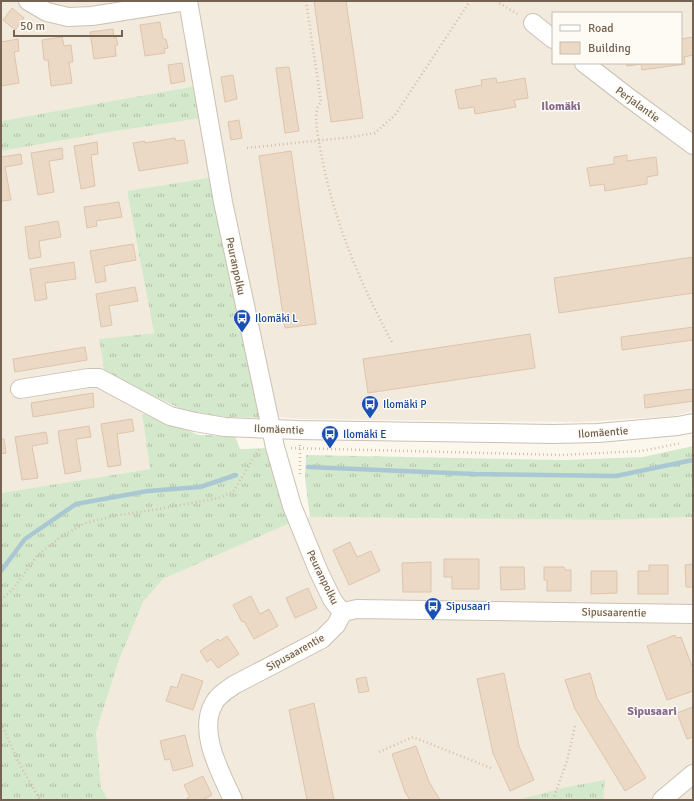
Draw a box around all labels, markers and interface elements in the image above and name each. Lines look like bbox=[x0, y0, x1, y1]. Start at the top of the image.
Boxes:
scale bar bbox=[14, 12, 122, 38]
legend bbox=[552, 12, 682, 64]
text: 50 m bbox=[20, 19, 45, 34]
text: Road bbox=[588, 21, 614, 36]
text: Building bbox=[588, 41, 631, 56]
street label: Perjalantie bbox=[613, 84, 662, 125]
district label: Ilomäki bbox=[541, 99, 581, 114]
street label: Peuranpolku bbox=[223, 236, 248, 296]
bus stop icon: Ilomäki L bbox=[232, 308, 252, 333]
place label: Ilomäki L bbox=[255, 312, 298, 325]
bus stop icon: Ilomäki P bbox=[360, 394, 380, 419]
place label: Ilomäki P bbox=[383, 398, 427, 411]
street label: Ilomäentie bbox=[254, 422, 304, 437]
bus stop icon: Ilomäki E bbox=[320, 424, 340, 449]
street label: Ilomäentie bbox=[577, 424, 629, 441]
place label: Ilomäki E bbox=[343, 428, 387, 441]
street label: Peuranpolku bbox=[304, 548, 341, 607]
bus stop icon: Sipusaari bbox=[423, 596, 443, 621]
place label: Sipusaari bbox=[446, 600, 490, 613]
street label: Sipusaarentie bbox=[582, 605, 646, 620]
street label: Sipusaarentie bbox=[264, 631, 327, 674]
district label: Sipusaari bbox=[627, 704, 677, 719]

